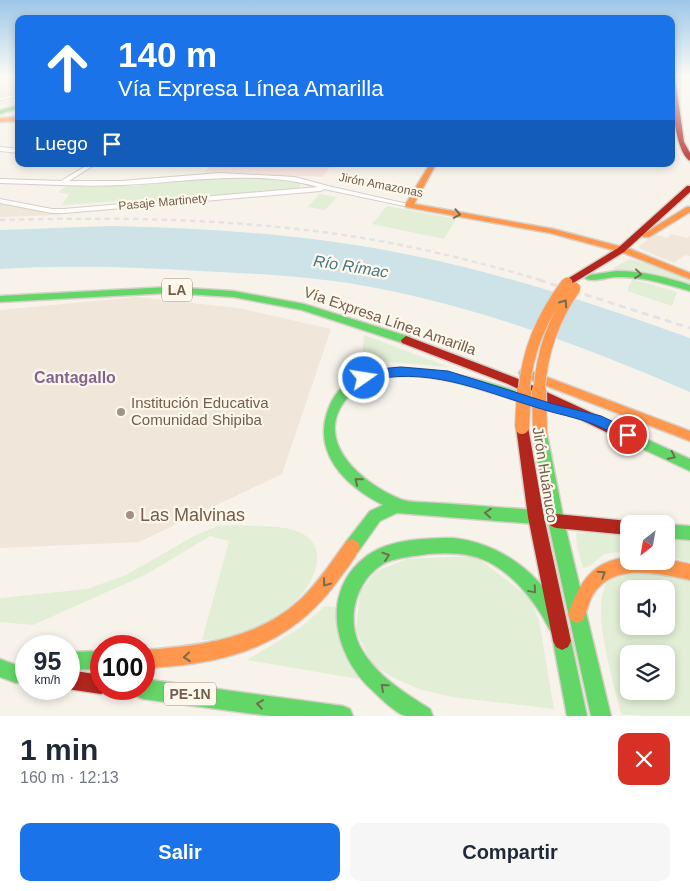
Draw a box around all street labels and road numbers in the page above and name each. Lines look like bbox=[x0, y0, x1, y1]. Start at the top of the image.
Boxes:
street label: Jirón Amazonas bbox=[338, 170, 424, 200]
street label: Pasaje Martinety bbox=[118, 191, 208, 213]
road number: LA bbox=[162, 278, 192, 302]
street label: Vía Expresa Línea Amarilla bbox=[302, 283, 479, 358]
street label: Jirón Huánuco bbox=[530, 426, 561, 524]
road number: PE-1N bbox=[164, 682, 216, 706]

